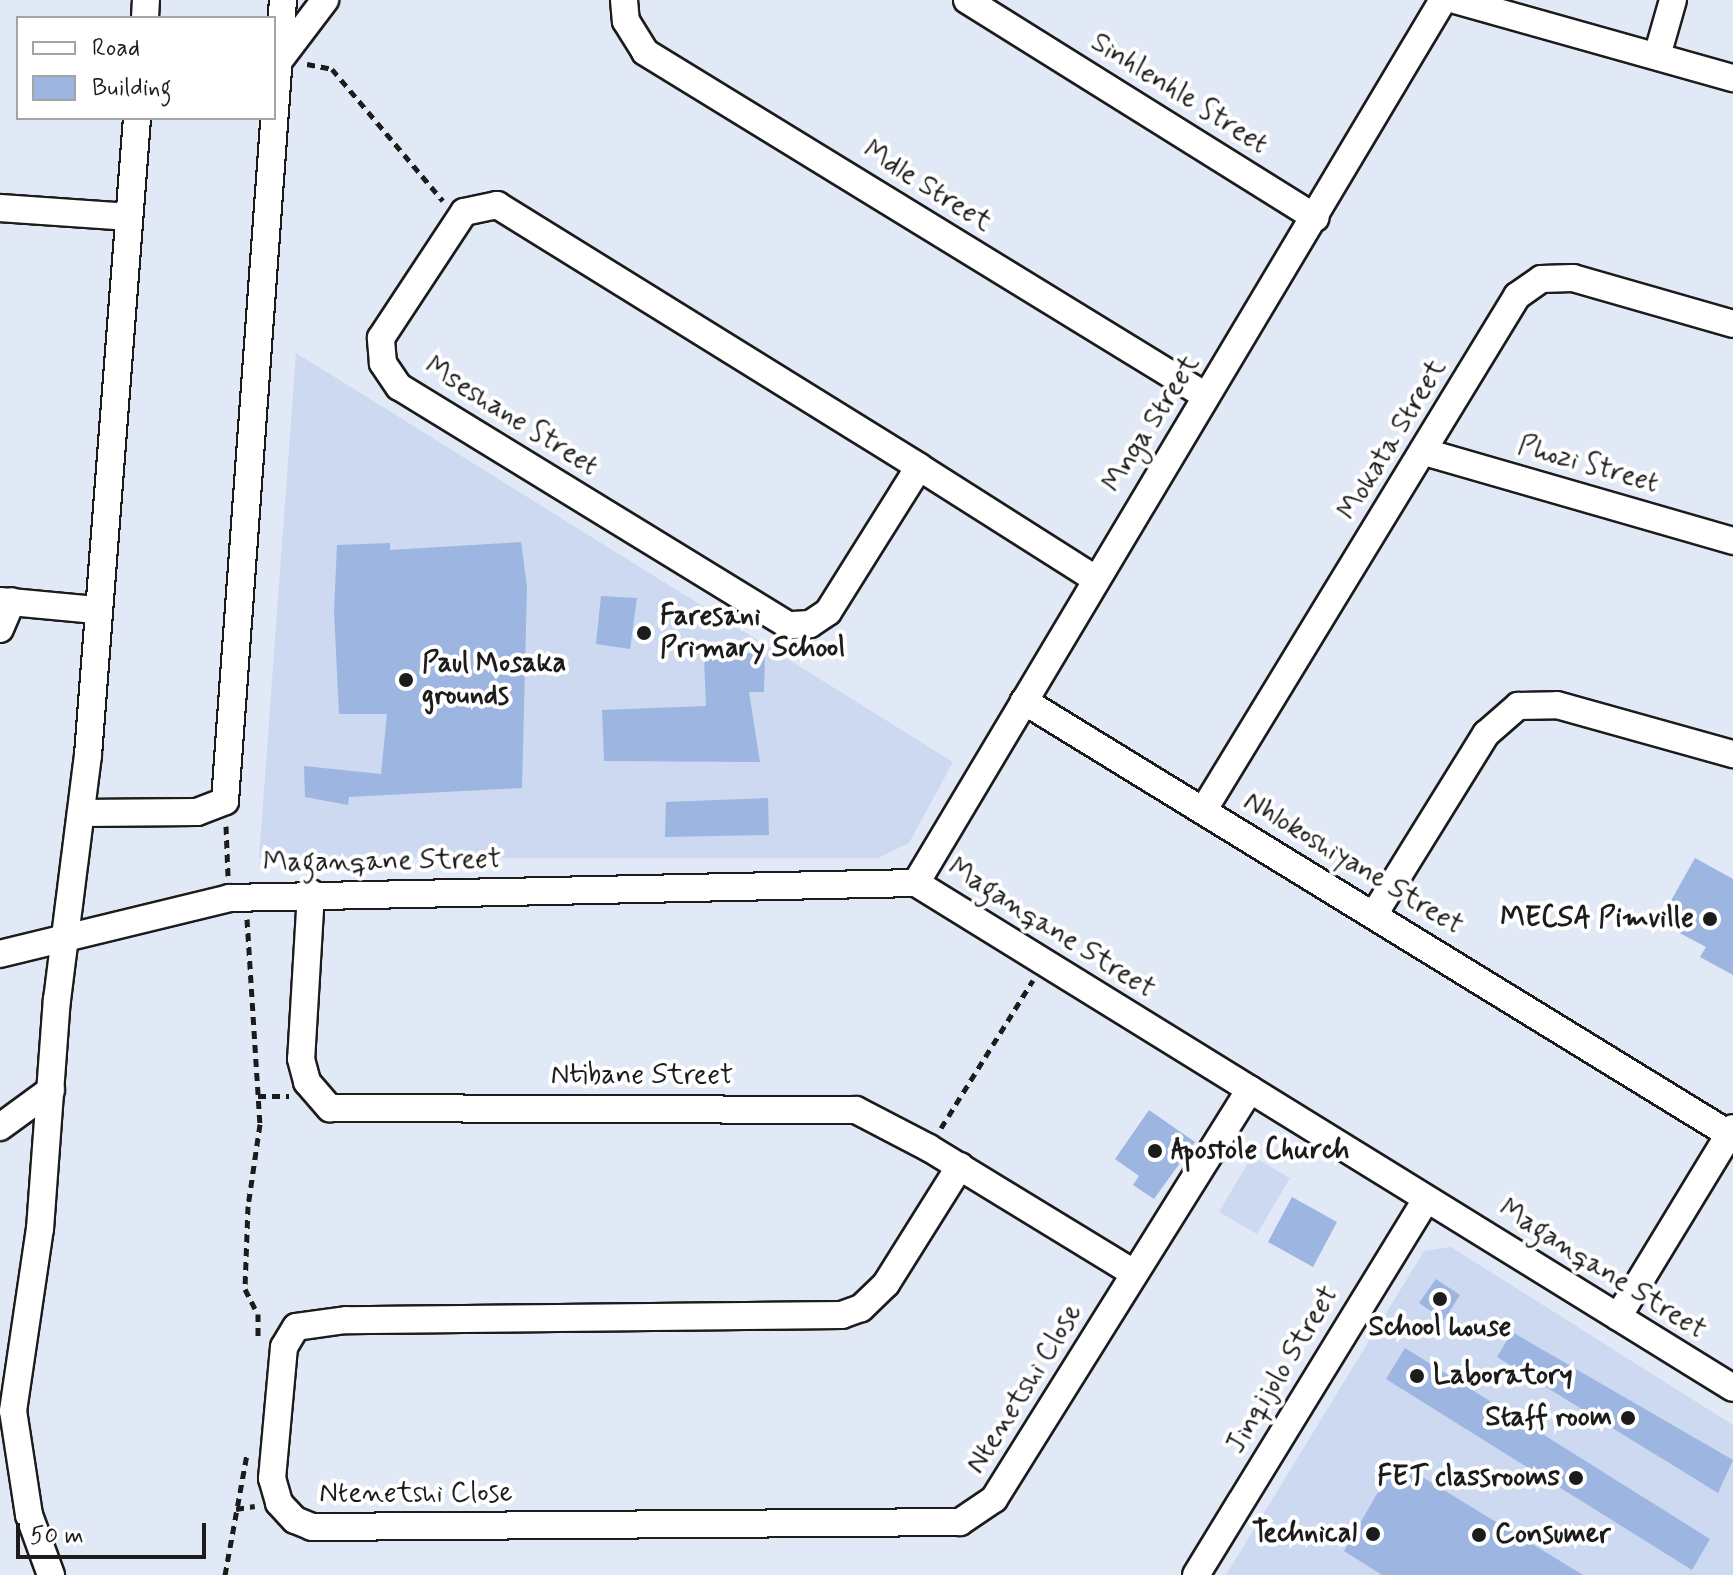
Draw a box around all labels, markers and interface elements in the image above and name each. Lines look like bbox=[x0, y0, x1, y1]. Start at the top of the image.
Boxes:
legend bbox=[16, 16, 276, 120]
street label: Sinhlenhle Street bbox=[1082, 25, 1276, 163]
text: Road bbox=[92, 33, 140, 64]
text: Building bbox=[92, 73, 172, 104]
street label: Mdle Street bbox=[856, 134, 998, 240]
street label: Mseshane Street bbox=[416, 349, 606, 485]
street label: Mnga Street bbox=[1096, 349, 1208, 499]
street label: Mokata Street bbox=[1332, 353, 1454, 527]
street label: Phozi Street bbox=[1512, 428, 1664, 502]
place label: Faresani Primary School bbox=[660, 600, 845, 666]
marker: Faresani Primary School bbox=[635, 624, 653, 642]
place label: Paul Mosaka grounds bbox=[422, 647, 570, 713]
marker: Paul Mosaka grounds bbox=[397, 671, 415, 689]
street label: Nhlokoshiyane Street bbox=[1238, 786, 1468, 942]
street label: Maganqane Street bbox=[263, 843, 501, 881]
street label: Maganqane Street bbox=[942, 852, 1160, 1006]
place label: MECSA Pimville bbox=[1502, 902, 1694, 936]
marker: MECSA Pimville bbox=[1701, 910, 1719, 928]
street label: Ntibane Street bbox=[551, 1059, 733, 1093]
place label: Apostole Church bbox=[1171, 1134, 1354, 1168]
marker: Apostole Church bbox=[1146, 1142, 1164, 1160]
street label: Maganqane Street bbox=[1493, 1193, 1711, 1347]
street label: Jinqijolo Street bbox=[1220, 1281, 1346, 1459]
marker: School house bbox=[1431, 1290, 1449, 1308]
street label: Ntenetshi Close bbox=[959, 1298, 1091, 1480]
place label: School house bbox=[1369, 1311, 1511, 1345]
place label: Laboratory bbox=[1433, 1359, 1573, 1393]
marker: Laboratory bbox=[1408, 1367, 1426, 1385]
place label: Staff room bbox=[1485, 1401, 1612, 1435]
marker: Staff room bbox=[1619, 1409, 1637, 1427]
place label: FET classrooms bbox=[1377, 1461, 1560, 1495]
marker: FET classrooms bbox=[1567, 1469, 1585, 1487]
street label: Ntenetshi Close bbox=[319, 1477, 513, 1511]
scale bar bbox=[20, 1507, 210, 1557]
place label: Technical bbox=[1252, 1517, 1357, 1551]
place label: Consumer bbox=[1495, 1518, 1610, 1552]
text: 50 m bbox=[30, 1521, 84, 1552]
marker: Technical bbox=[1364, 1525, 1382, 1543]
marker: Consumer bbox=[1470, 1526, 1488, 1544]

